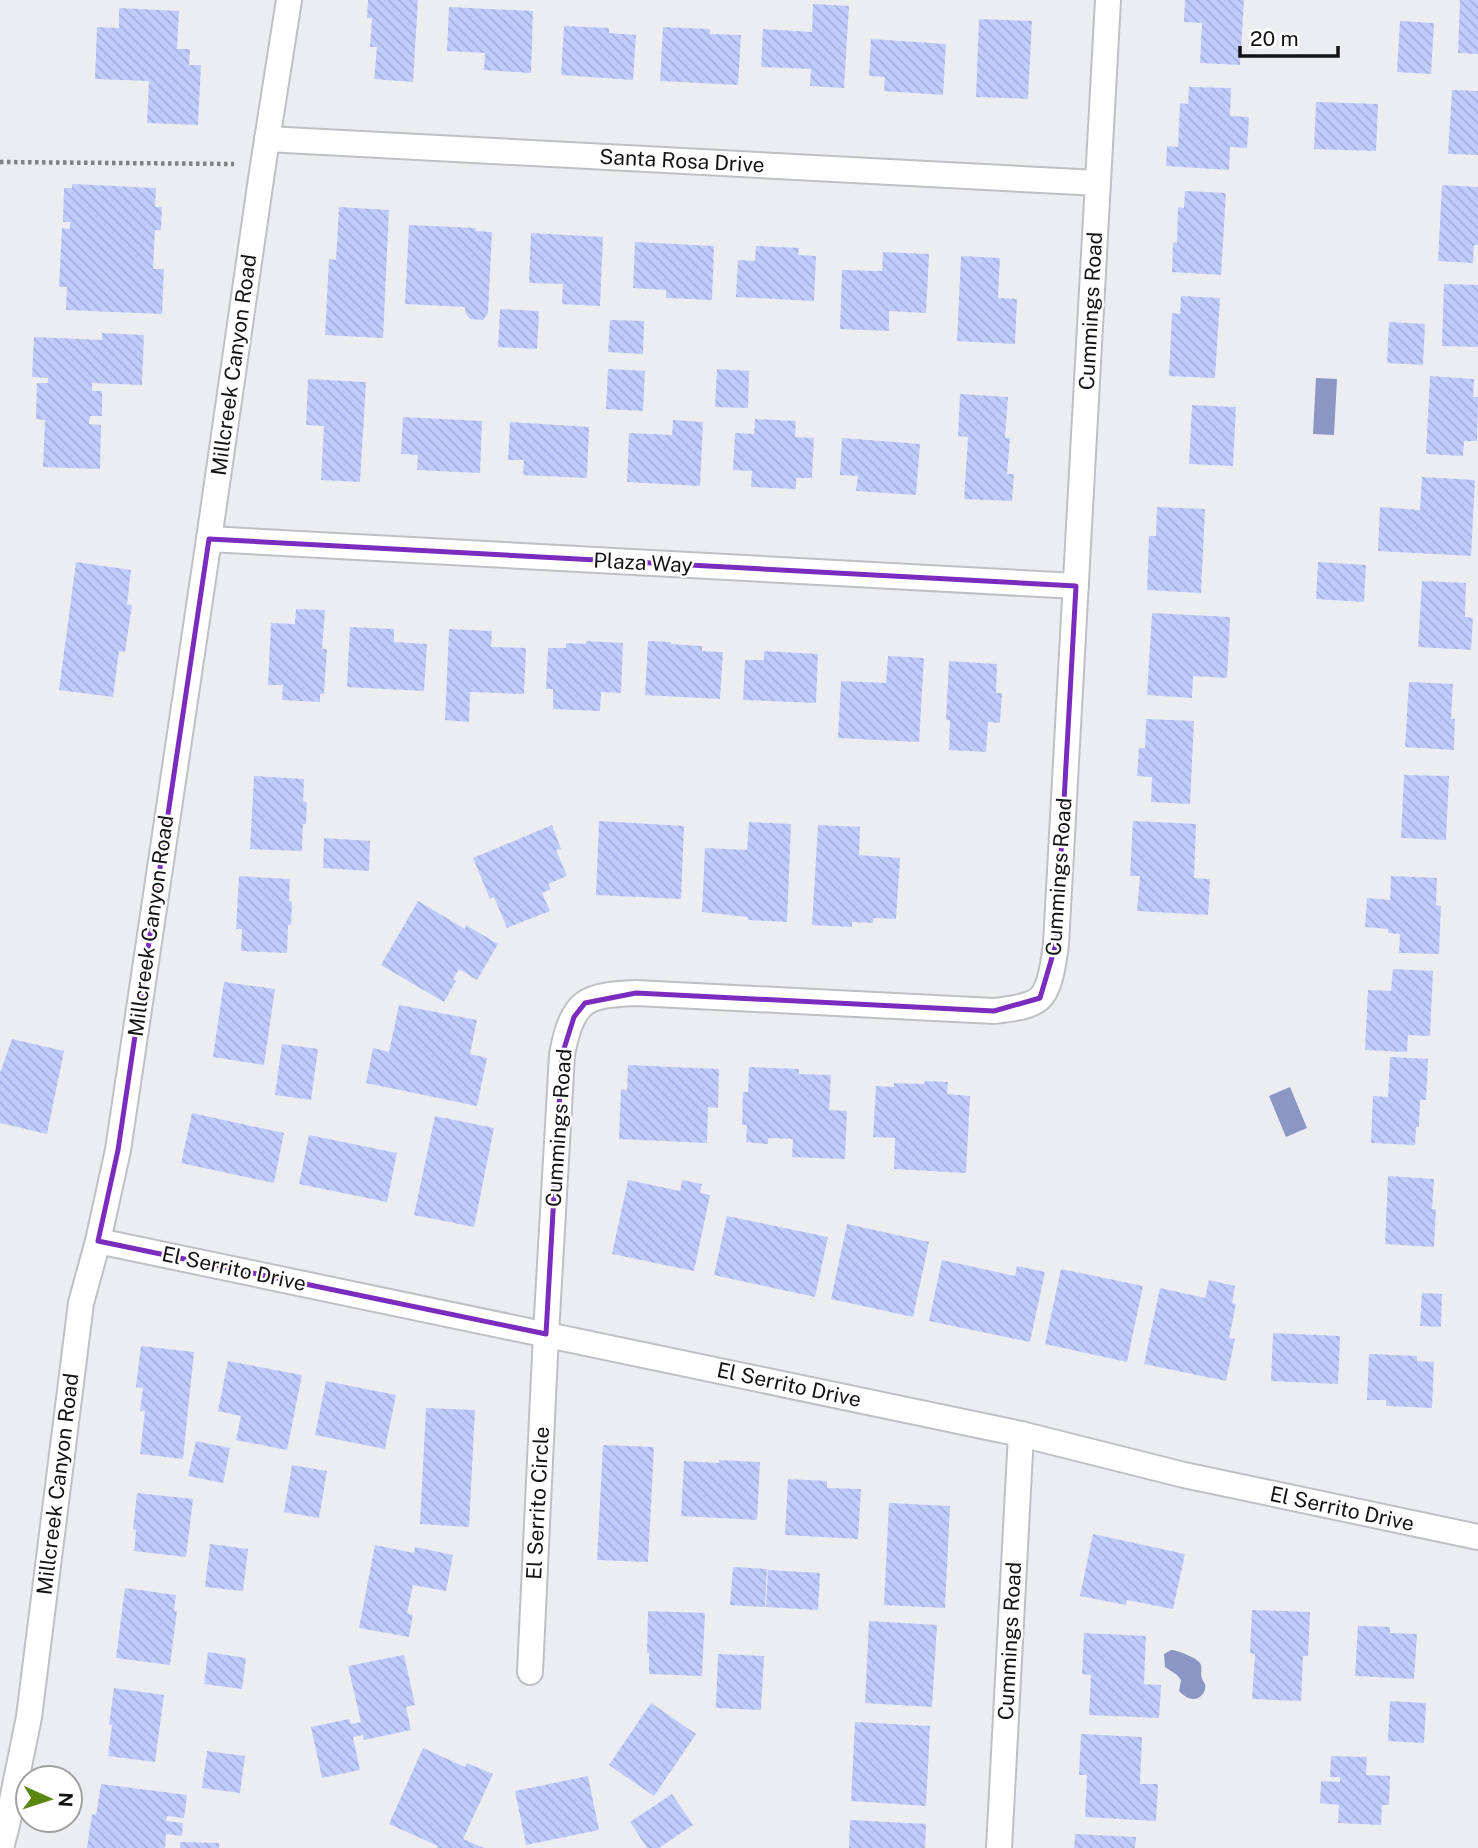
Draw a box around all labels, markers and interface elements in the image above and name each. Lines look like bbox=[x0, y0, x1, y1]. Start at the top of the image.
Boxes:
scale bar bbox=[1240, 14, 1338, 58]
text: 20 m bbox=[1250, 26, 1299, 51]
street label: Santa Rosa Drive bbox=[599, 144, 765, 177]
street label: Cummings Road bbox=[1074, 231, 1107, 391]
street label: Millcreek Canyon Road bbox=[206, 253, 261, 477]
street label: Plaza Way bbox=[593, 547, 693, 578]
street label: Cummings Road bbox=[1040, 797, 1077, 957]
street label: Millcreek Canyon Road bbox=[123, 814, 178, 1038]
street label: Cummings Road bbox=[540, 1048, 577, 1208]
street label: El Serrito Drive bbox=[160, 1241, 308, 1296]
street label: El Serrito Drive bbox=[715, 1357, 863, 1412]
street label: Millcreek Canyon Road bbox=[31, 1372, 84, 1596]
street label: El Serrito Circle bbox=[521, 1426, 554, 1580]
street label: El Serrito Drive bbox=[1268, 1481, 1416, 1536]
street label: Cummings Road bbox=[993, 1561, 1026, 1721]
north arrow bbox=[14, 1764, 84, 1834]
text: N bbox=[55, 1792, 77, 1808]

